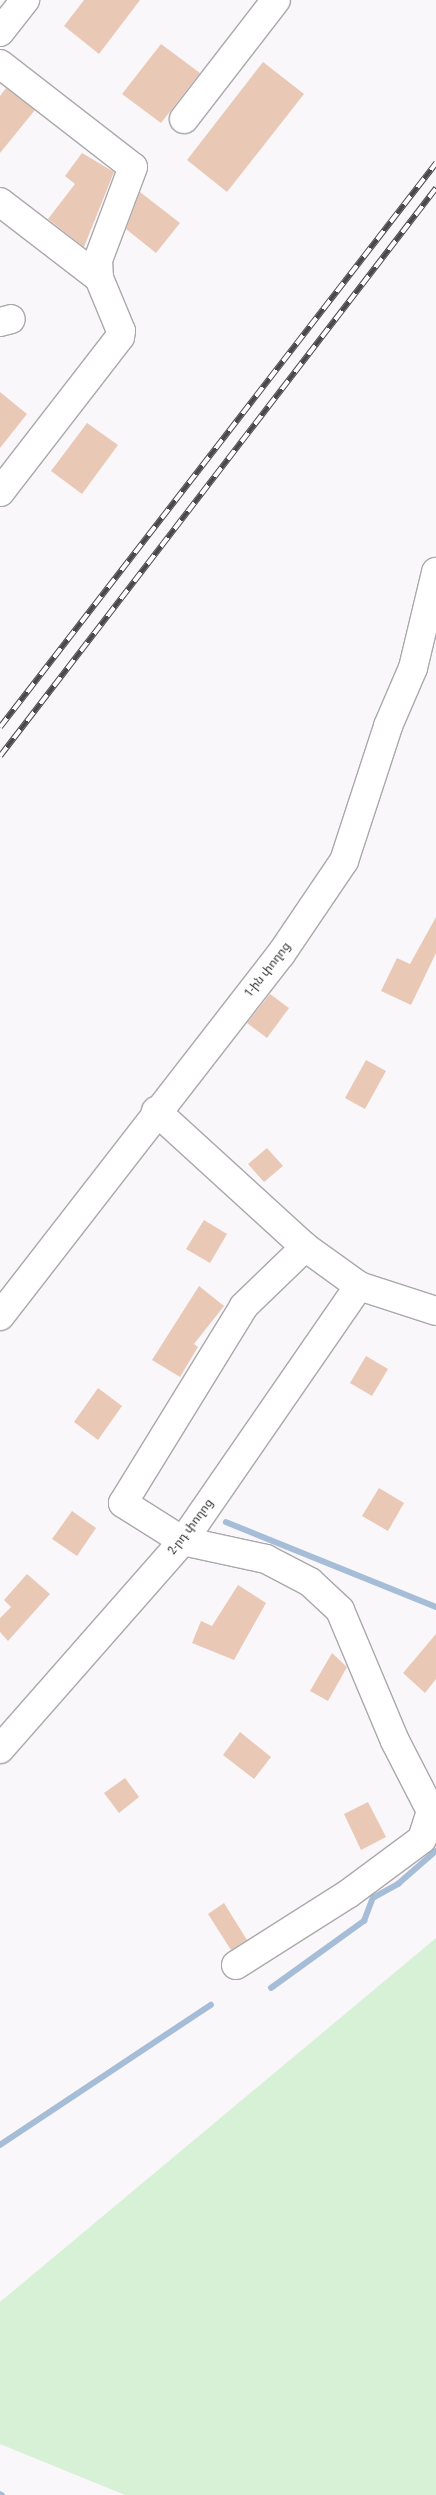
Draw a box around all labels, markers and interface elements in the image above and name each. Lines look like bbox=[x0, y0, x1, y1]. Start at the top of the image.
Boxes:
street label: 1-ին փողոց bbox=[242, 940, 294, 1000]
street label: 2-րդ փողոց bbox=[165, 1496, 217, 1558]

